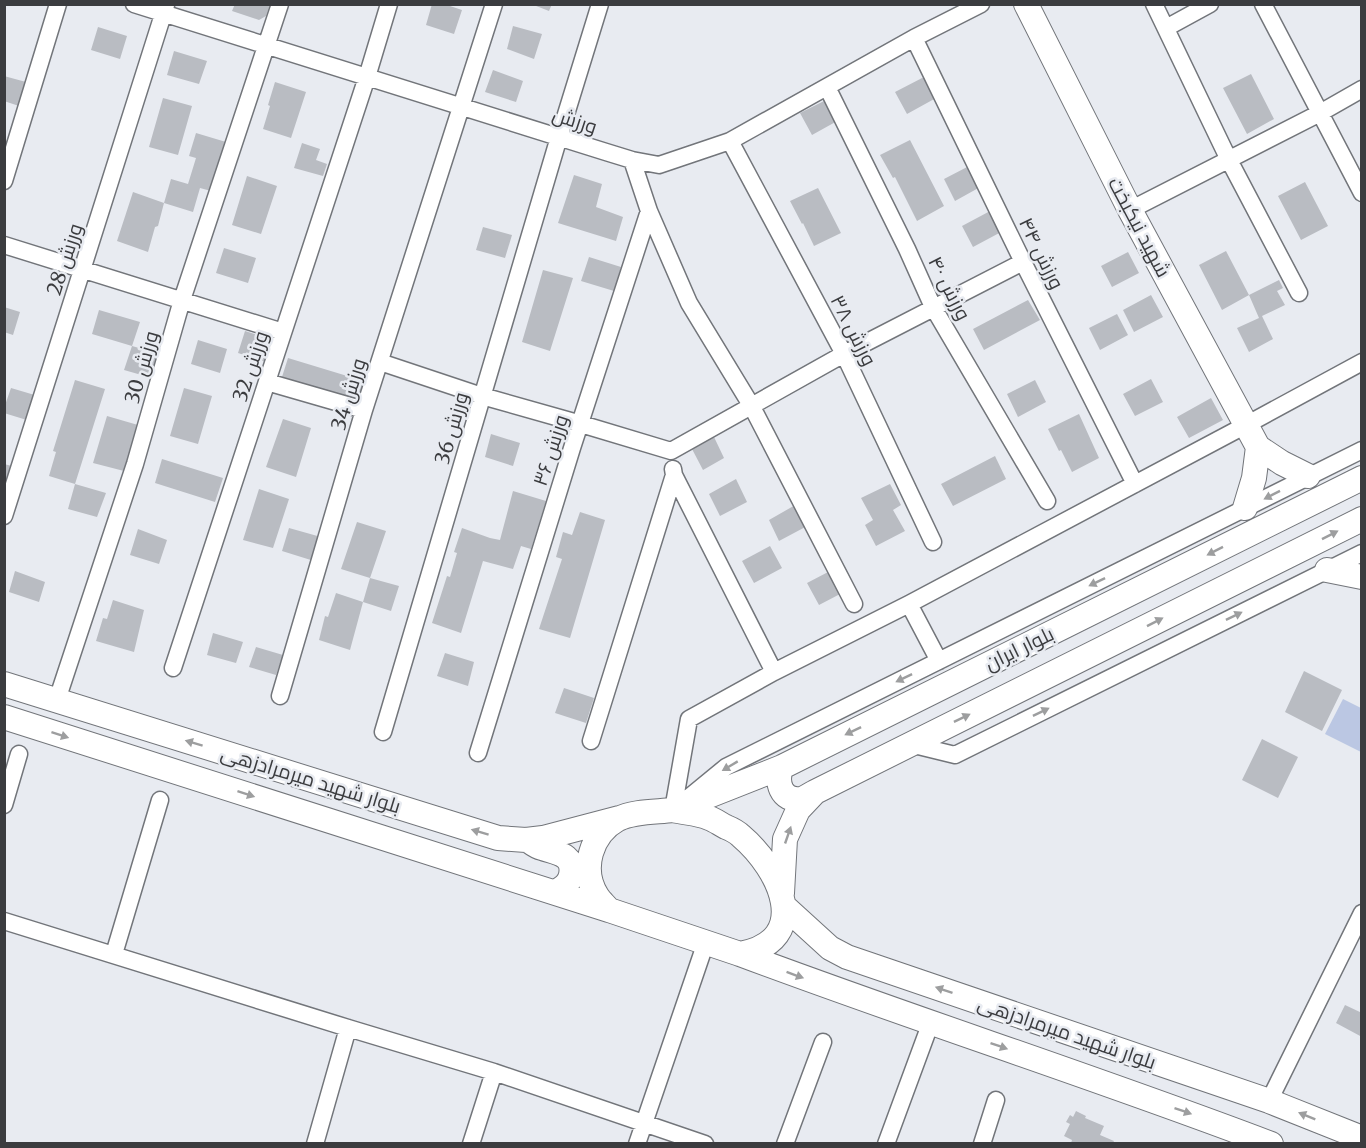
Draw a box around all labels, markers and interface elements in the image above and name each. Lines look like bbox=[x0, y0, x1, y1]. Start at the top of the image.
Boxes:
street label: ورزش bbox=[549, 101, 601, 140]
street label: شهید نیکبخت bbox=[1102, 173, 1177, 282]
street label: ورزش ۴۴ bbox=[1013, 213, 1070, 294]
street label: ورزش 28 bbox=[41, 220, 88, 298]
street label: ورزش ۴۰ bbox=[922, 252, 977, 325]
street label: ورزش ۳۸ bbox=[825, 290, 882, 370]
street label: ورزش 32 bbox=[227, 327, 274, 405]
street label: ورزش 30 bbox=[119, 328, 164, 407]
street label: ورزش 34 bbox=[325, 355, 372, 433]
street label: ورزش 36 bbox=[429, 389, 474, 467]
street label: ورزش ۳۶ bbox=[527, 411, 574, 489]
one-way arrow bbox=[1263, 490, 1280, 499]
one-way arrow bbox=[1322, 530, 1339, 540]
one-way arrow bbox=[1207, 546, 1224, 555]
one-way arrow bbox=[1088, 577, 1105, 587]
one-way arrow bbox=[1226, 611, 1243, 621]
one-way arrow bbox=[1147, 617, 1164, 627]
street label: بلوار ایران bbox=[980, 621, 1058, 676]
one-way arrow bbox=[895, 673, 912, 683]
one-way arrow bbox=[1032, 708, 1049, 717]
one-way arrow bbox=[953, 714, 971, 724]
one-way arrow bbox=[844, 727, 861, 736]
one-way arrow bbox=[51, 731, 69, 740]
one-way arrow bbox=[185, 738, 203, 747]
street label: بلوار شهید میرمرادزهی bbox=[218, 740, 404, 819]
one-way arrow bbox=[721, 761, 738, 771]
one-way arrow bbox=[237, 790, 255, 799]
one-way arrow bbox=[784, 826, 794, 844]
one-way arrow bbox=[471, 827, 489, 836]
one-way arrow bbox=[786, 970, 804, 980]
one-way arrow bbox=[935, 985, 953, 995]
street label: بلوار شهید میرمرادزهی bbox=[974, 990, 1159, 1075]
one-way arrow bbox=[990, 1041, 1008, 1051]
one-way arrow bbox=[1174, 1106, 1192, 1116]
one-way arrow bbox=[1298, 1111, 1316, 1120]

